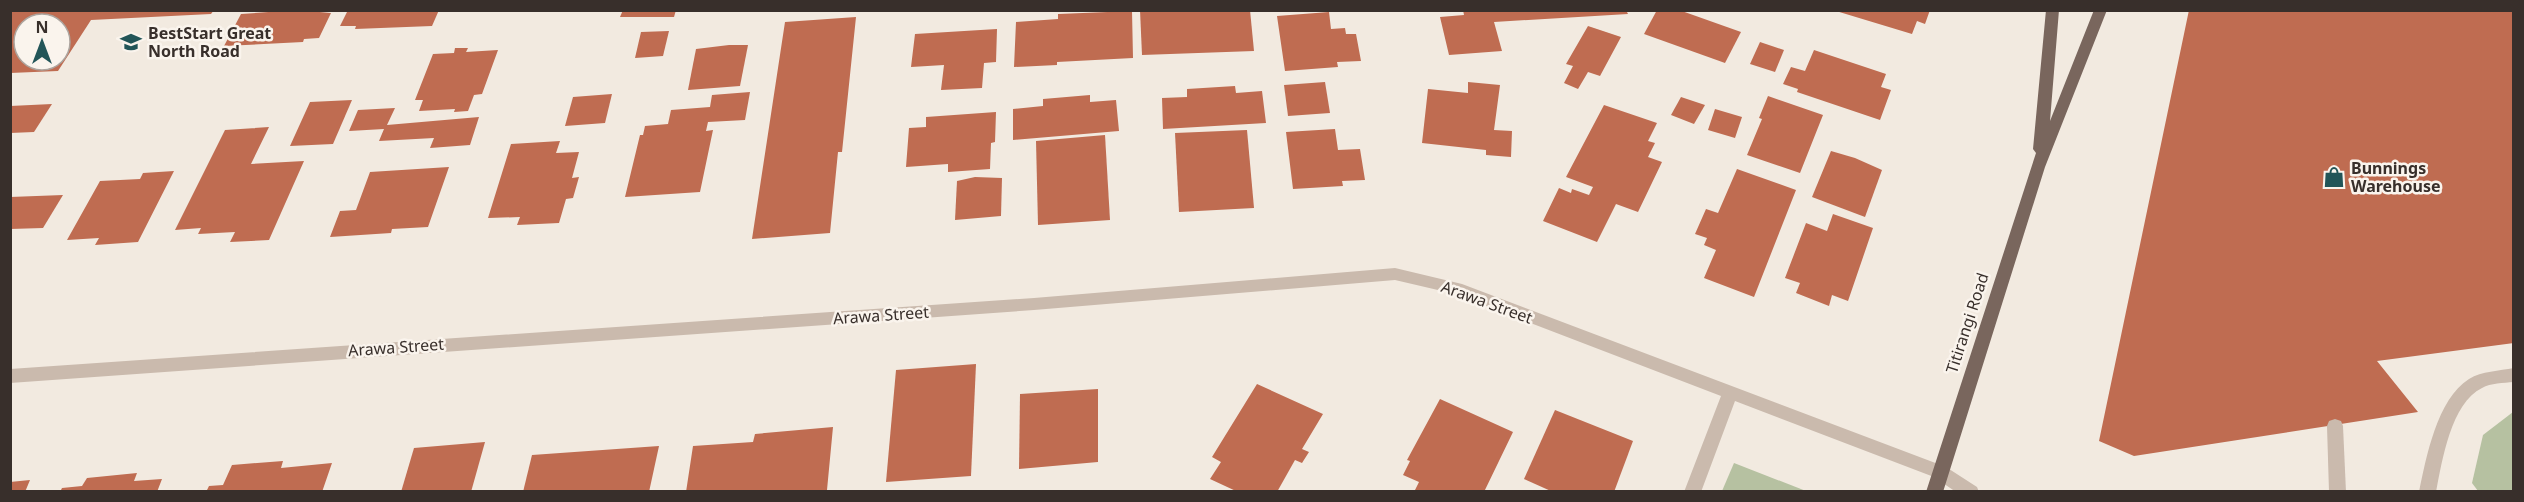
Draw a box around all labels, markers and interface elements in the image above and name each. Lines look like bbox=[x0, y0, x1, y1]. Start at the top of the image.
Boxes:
north arrow bbox=[12, 12, 72, 72]
text: N bbox=[35, 16, 49, 38]
place label: BestStart Great North Road bbox=[148, 22, 271, 62]
school or university icon: BestStart Great North Road bbox=[119, 30, 143, 54]
place label: Bunnings Warehouse bbox=[2351, 157, 2441, 197]
shop icon: Bunnings Warehouse bbox=[2322, 165, 2346, 189]
street label: Titirangi Road bbox=[1940, 270, 1994, 376]
street label: Arawa Street bbox=[1438, 275, 1536, 329]
street label: Arawa Street bbox=[832, 301, 930, 329]
street label: Arawa Street bbox=[347, 333, 445, 361]

